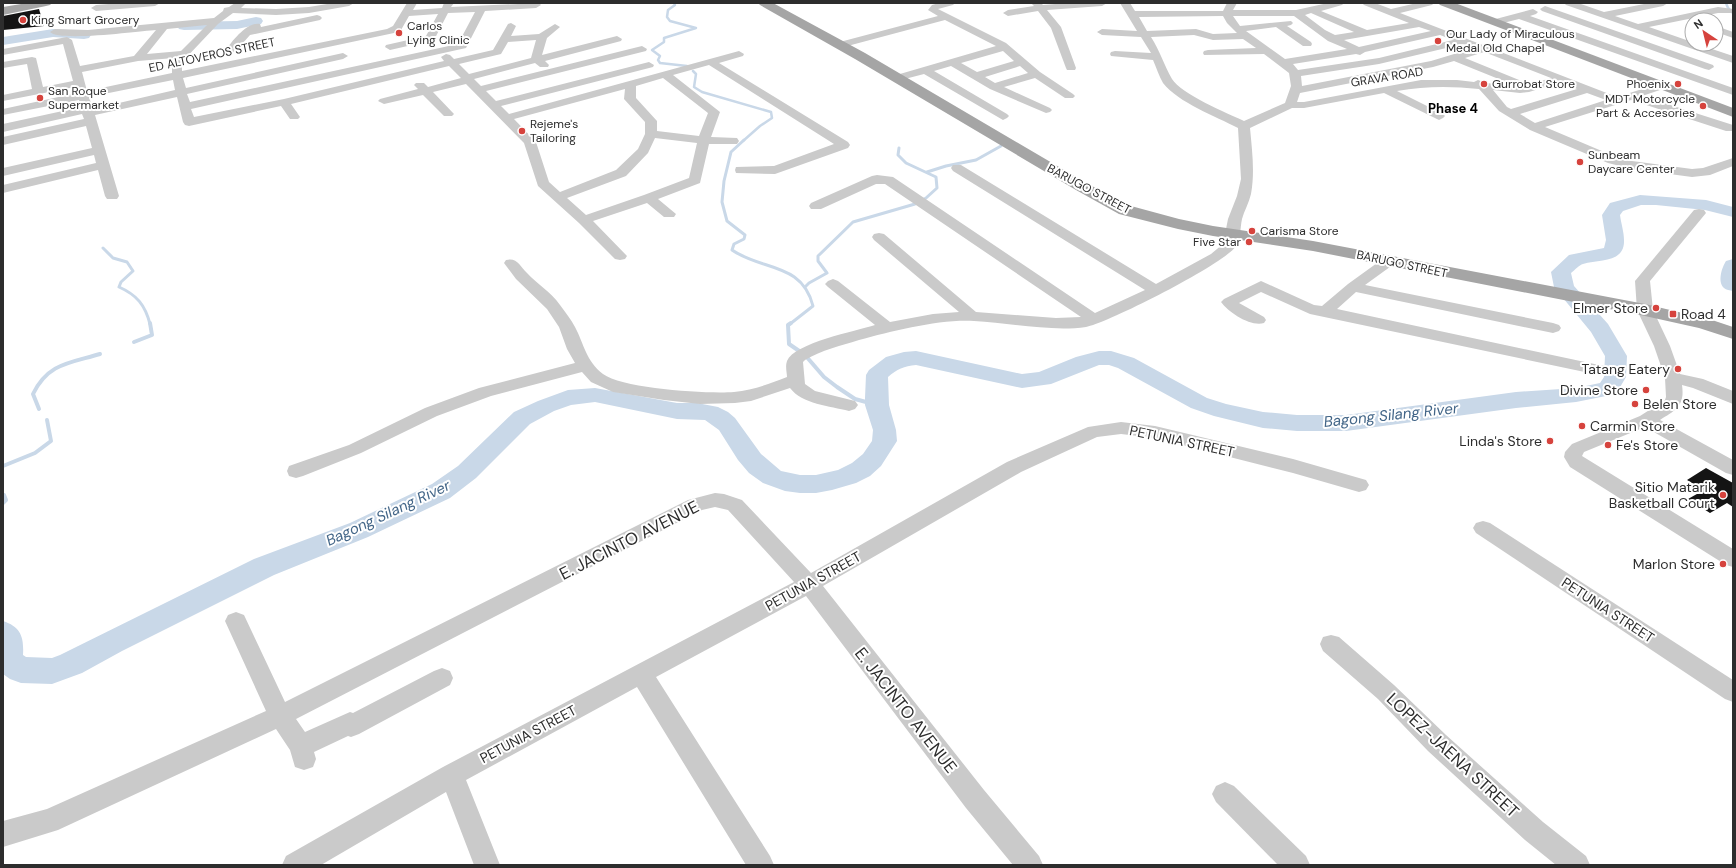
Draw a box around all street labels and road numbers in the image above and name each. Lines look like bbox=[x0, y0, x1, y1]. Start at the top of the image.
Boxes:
street label: ED ALTOVEROS STREET bbox=[147, 34, 277, 76]
street label: GRAVA ROAD bbox=[1350, 63, 1424, 91]
street label: BARUGO STREET bbox=[1044, 160, 1134, 218]
street label: BARUGO STREET bbox=[1355, 247, 1449, 281]
street label: PETUNIA STREET bbox=[1128, 421, 1236, 461]
street label: E. JACINTO AVENUE bbox=[556, 495, 702, 585]
street label: PETUNIA STREET bbox=[762, 547, 864, 615]
street label: PETUNIA STREET bbox=[1558, 573, 1658, 647]
street label: E. JACINTO AVENUE bbox=[850, 643, 962, 777]
street label: LOPEZ-JAENA STREET bbox=[1382, 688, 1524, 822]
street label: PETUNIA STREET bbox=[477, 701, 579, 767]

